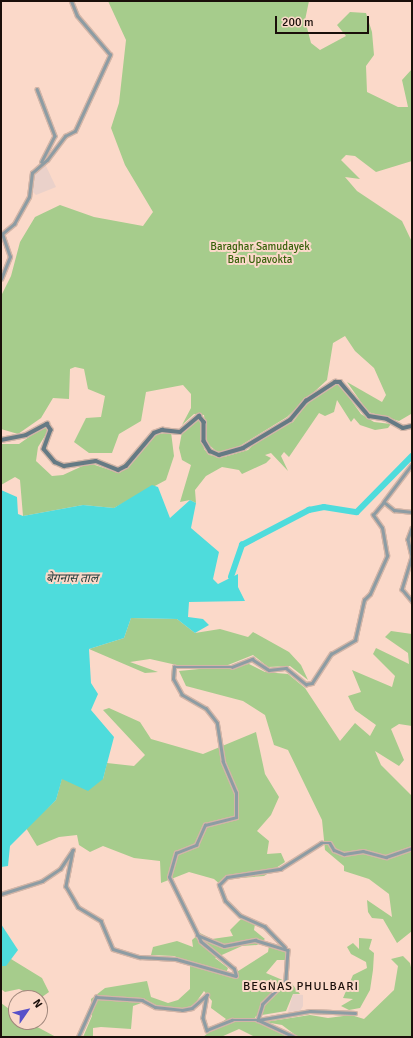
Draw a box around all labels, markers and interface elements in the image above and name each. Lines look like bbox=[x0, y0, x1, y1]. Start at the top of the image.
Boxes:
scale bar bbox=[277, 8, 371, 34]
text: 200 m bbox=[282, 15, 314, 30]
park label: Baraghar Samudayek Ban Upavokta bbox=[210, 241, 310, 267]
water label: बेगनास ताल bbox=[46, 572, 98, 586]
district label: BEGNAS PHULBARI bbox=[243, 980, 359, 994]
north arrow bbox=[8, 990, 48, 1030]
text: N bbox=[30, 997, 45, 1010]

